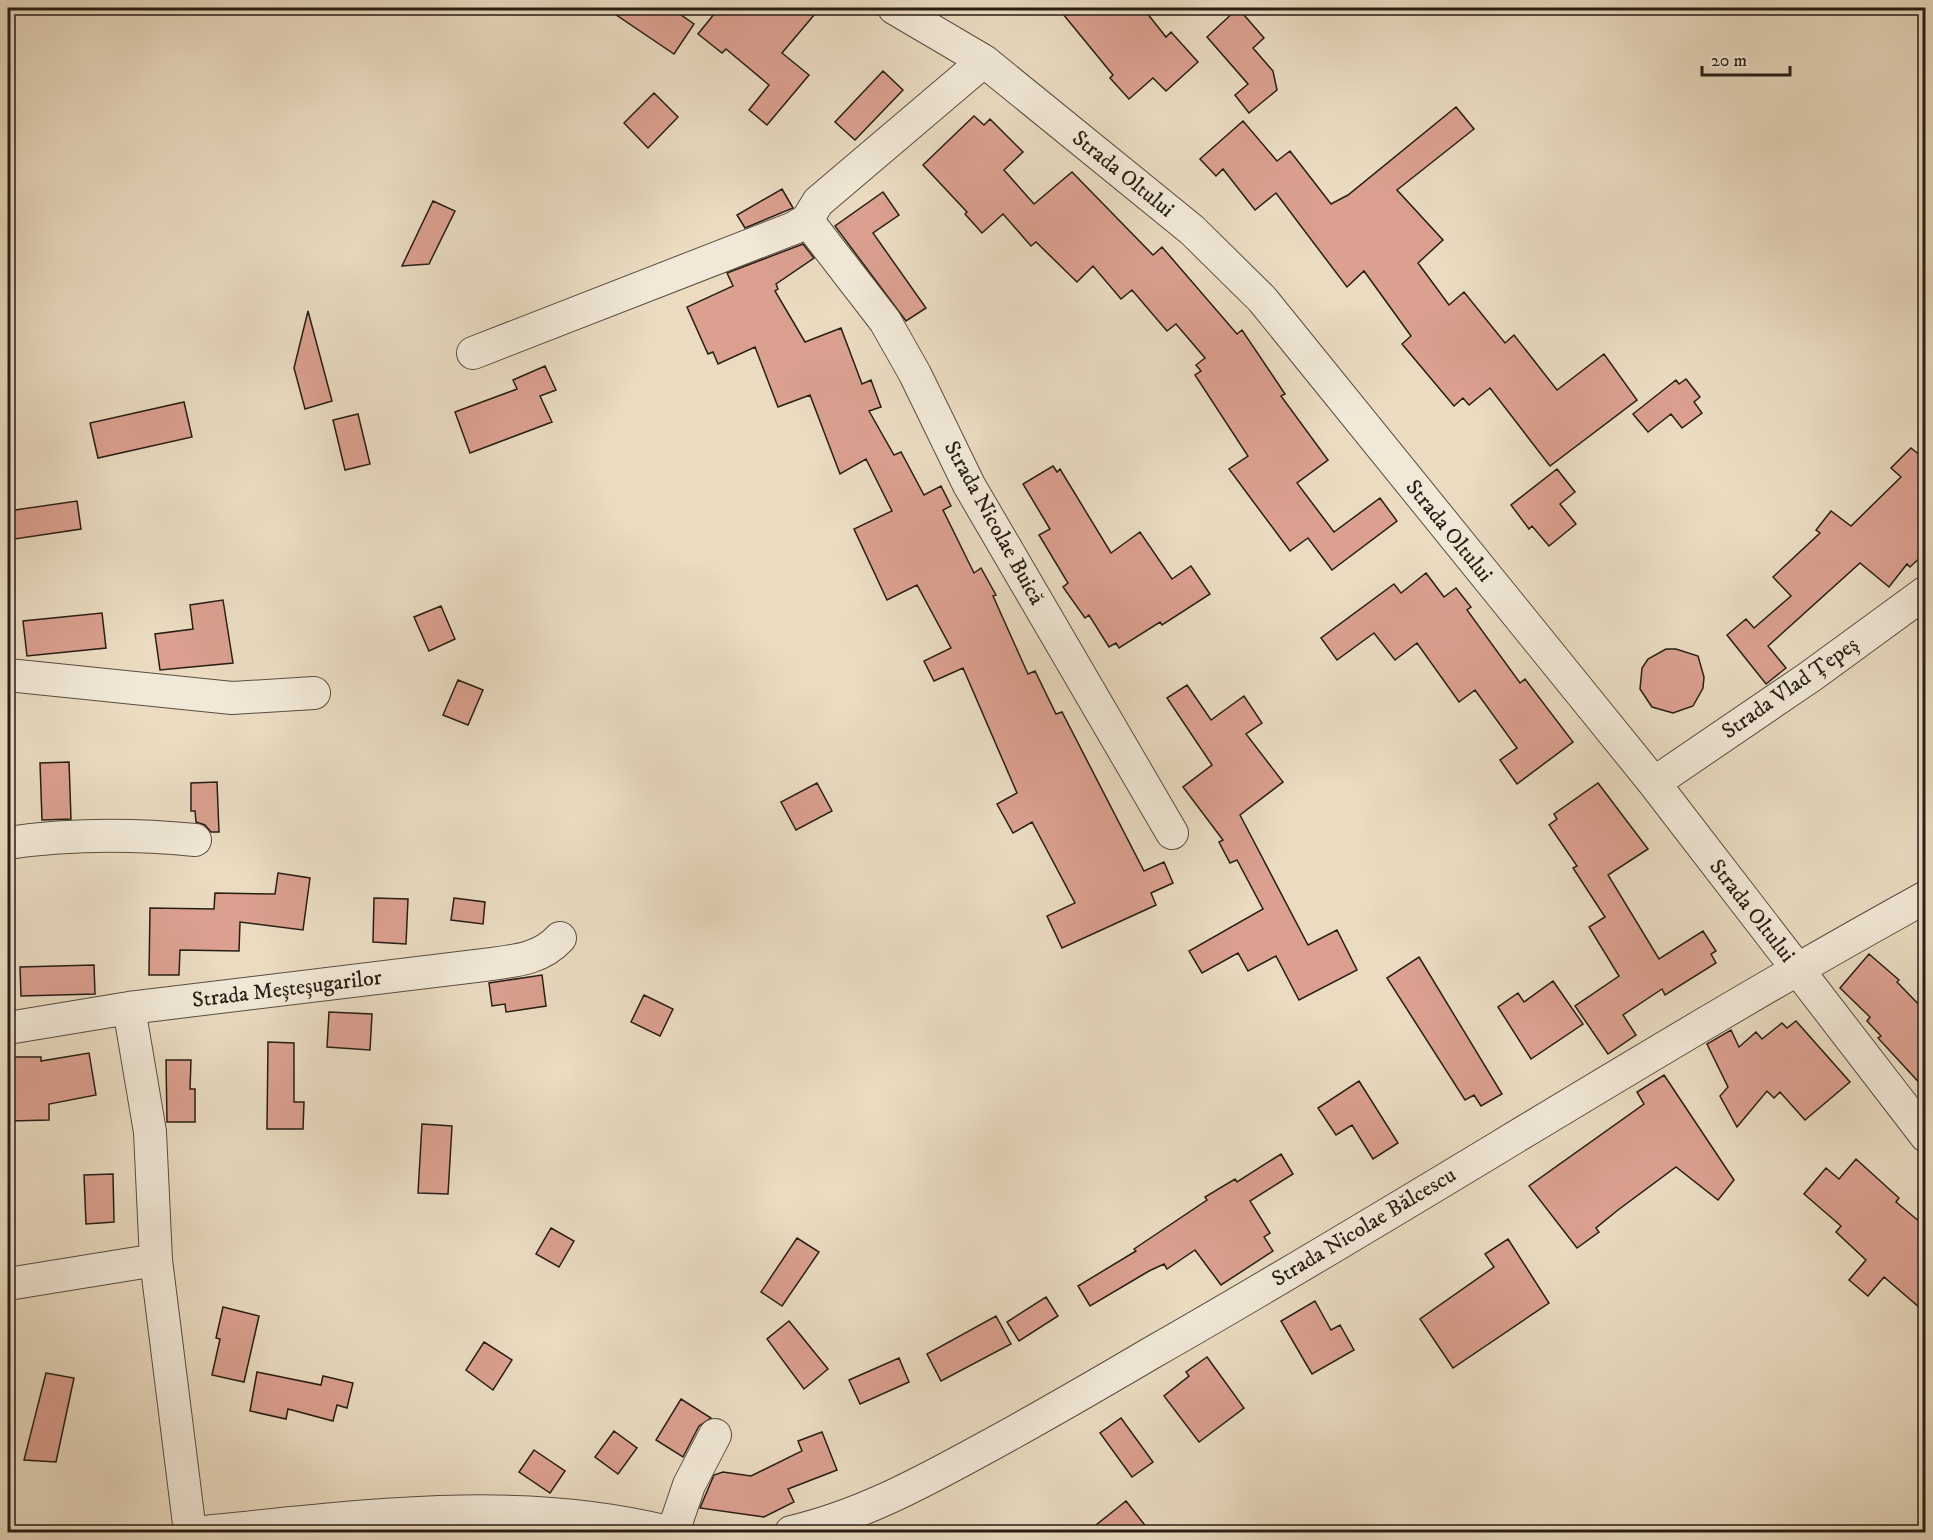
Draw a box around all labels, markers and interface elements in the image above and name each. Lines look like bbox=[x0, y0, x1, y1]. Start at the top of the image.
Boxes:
scale bar bbox=[1702, 39, 1790, 77]
text: 20 m bbox=[1711, 50, 1747, 72]
street label: Strada Oltului bbox=[1066, 125, 1180, 223]
street label: Strada Nicolae Buică bbox=[938, 436, 1051, 610]
street label: Strada Oltului bbox=[1400, 474, 1498, 588]
street label: Strada Vlad Țepeș bbox=[1717, 631, 1863, 745]
street label: Strada Oltului bbox=[1703, 854, 1801, 968]
street label: Strada Meșteșugarilor bbox=[191, 964, 384, 1014]
street label: Strada Nicolae Bălcescu bbox=[1267, 1161, 1461, 1293]

